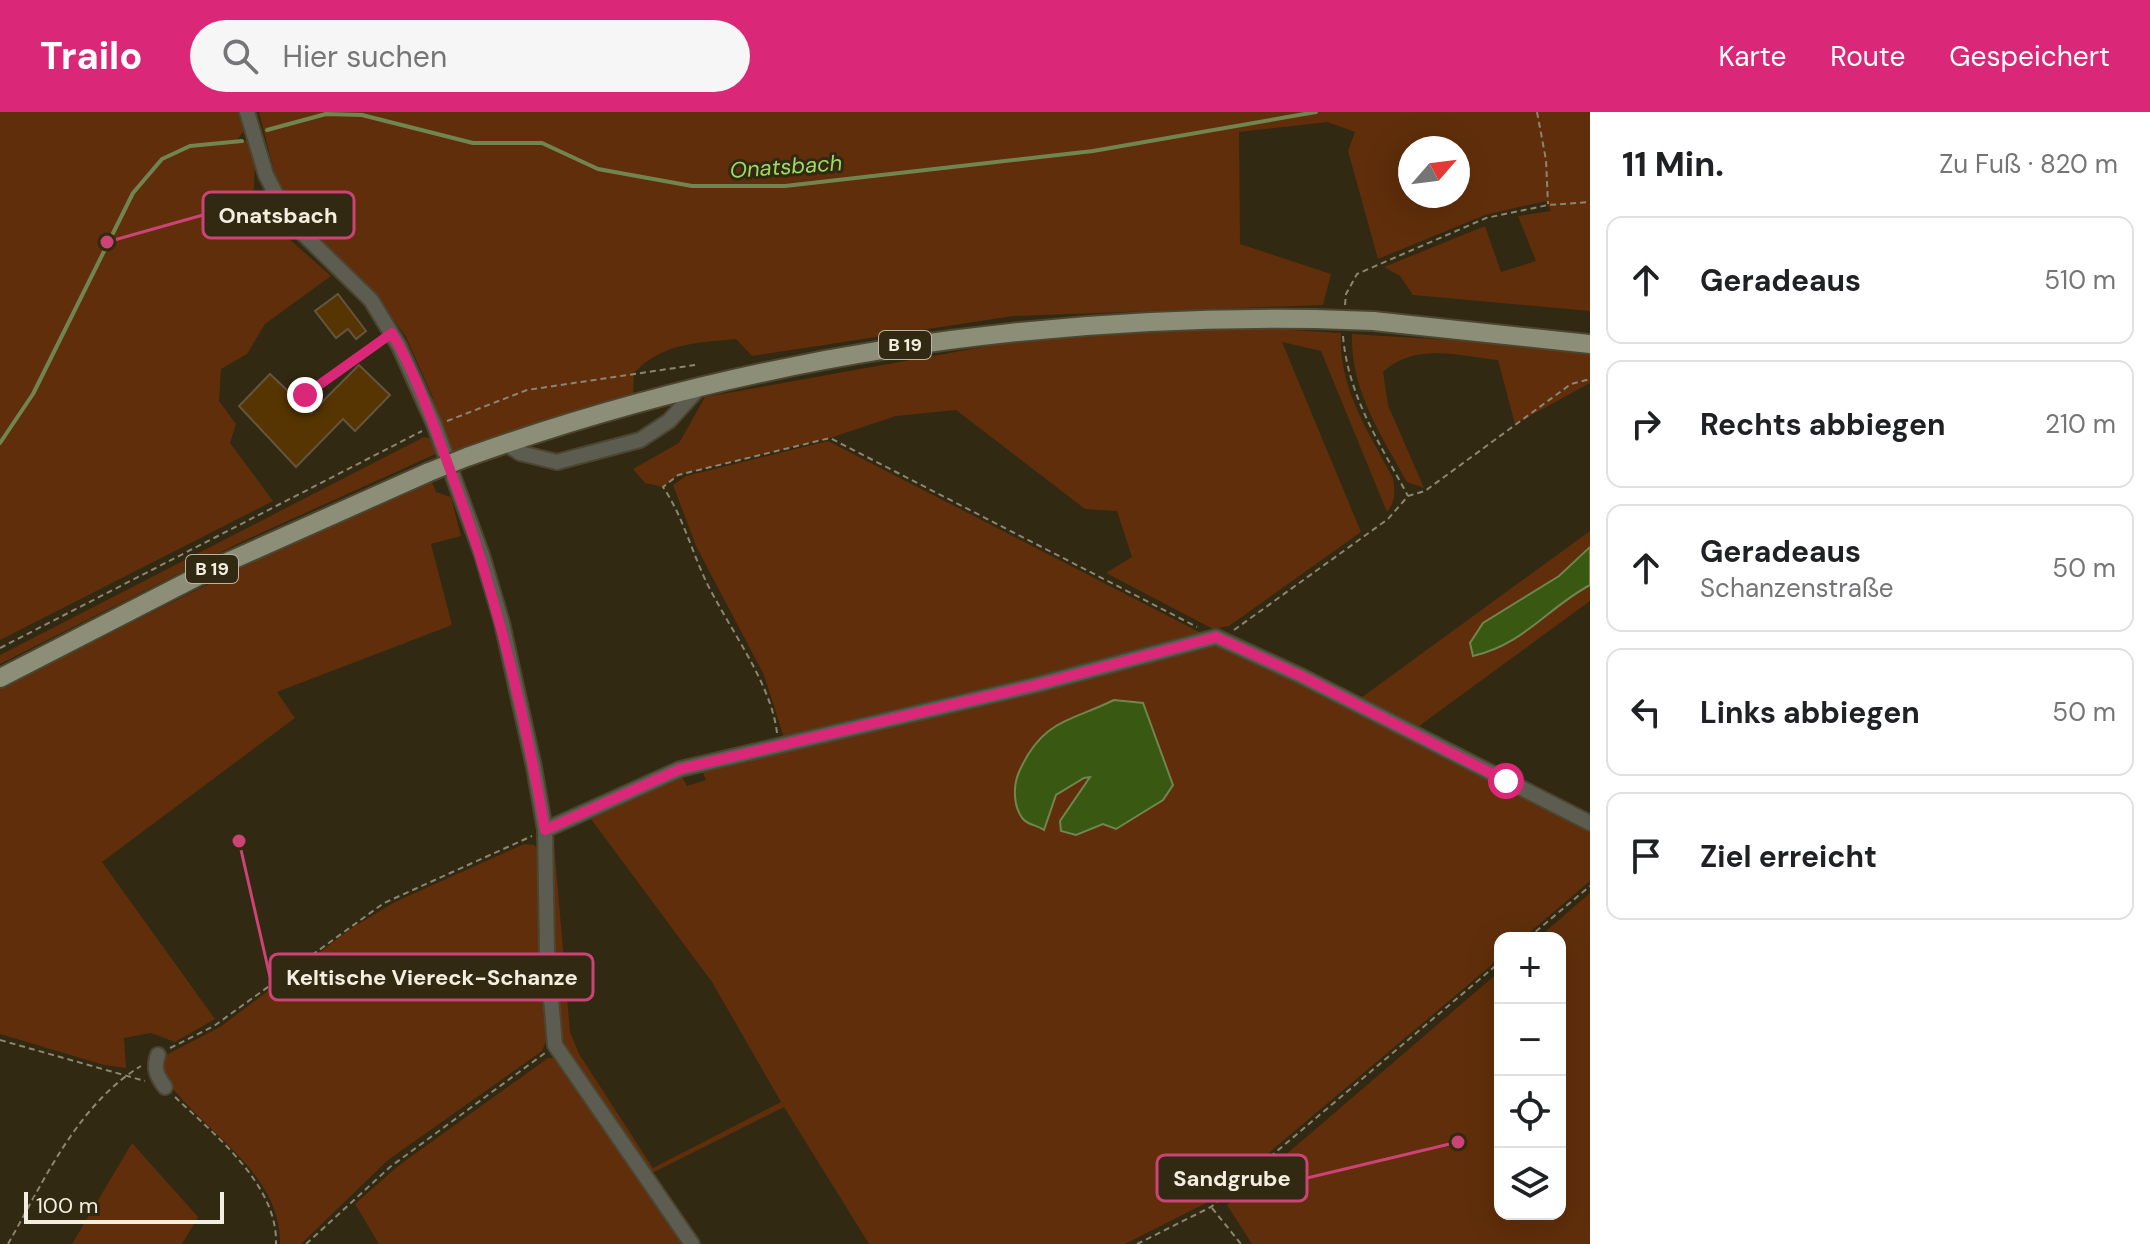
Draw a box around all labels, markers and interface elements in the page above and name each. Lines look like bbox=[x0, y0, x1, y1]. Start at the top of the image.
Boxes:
search box bbox=[190, 20, 750, 92]
text: Trailo bbox=[40, 31, 142, 81]
icon: search bbox=[218, 34, 262, 78]
text: Hier suchen bbox=[282, 37, 447, 76]
text: Karte bbox=[1719, 38, 1786, 75]
text: Route bbox=[1830, 38, 1905, 75]
text: Gespeichert bbox=[1949, 38, 2110, 75]
north arrow bbox=[1398, 136, 1470, 208]
text: 11 Min. bbox=[1622, 142, 1724, 187]
text: Zu Fuß · 820 m bbox=[1939, 147, 2118, 181]
water label: Onatsbach bbox=[729, 148, 843, 185]
callout: Onatsbach bbox=[203, 192, 354, 238]
text: Onatsbach bbox=[218, 201, 338, 230]
icon: ahead bbox=[1624, 258, 1668, 302]
text: Geradeaus bbox=[1700, 261, 1861, 300]
text: 510 m bbox=[2044, 263, 2116, 297]
road number: B 19 bbox=[879, 331, 931, 359]
route end bbox=[287, 377, 323, 413]
icon: right bbox=[1624, 402, 1668, 446]
text: Rechts abbiegen bbox=[1700, 405, 1945, 444]
text: 210 m bbox=[2045, 407, 2116, 441]
text: Geradeaus bbox=[1700, 532, 1861, 571]
icon: ahead bbox=[1624, 546, 1668, 590]
text: 50 m bbox=[2052, 551, 2116, 585]
road number: B 19 bbox=[186, 555, 238, 583]
text: Schanzenstraße bbox=[1700, 571, 1894, 605]
icon: left bbox=[1624, 690, 1668, 734]
text: Links abbiegen bbox=[1700, 693, 1920, 732]
text: 50 m bbox=[2052, 695, 2116, 729]
route start bbox=[1488, 763, 1524, 799]
icon: arrive bbox=[1624, 834, 1668, 878]
text: Ziel erreicht bbox=[1700, 837, 1877, 876]
map controls bbox=[1494, 932, 1566, 1220]
button: + bbox=[1494, 932, 1566, 1004]
callout: Keltische Viereck-Schanze bbox=[270, 954, 593, 1000]
text: Keltische Viereck-Schanze bbox=[286, 963, 578, 992]
button: − bbox=[1494, 1004, 1566, 1076]
button: locate bbox=[1494, 1076, 1566, 1148]
button: layers bbox=[1494, 1148, 1566, 1220]
callout: Sandgrube bbox=[1157, 1155, 1307, 1201]
text: Sandgrube bbox=[1173, 1164, 1291, 1193]
scale bar bbox=[24, 1188, 224, 1224]
text: 100 m bbox=[36, 1191, 98, 1220]

